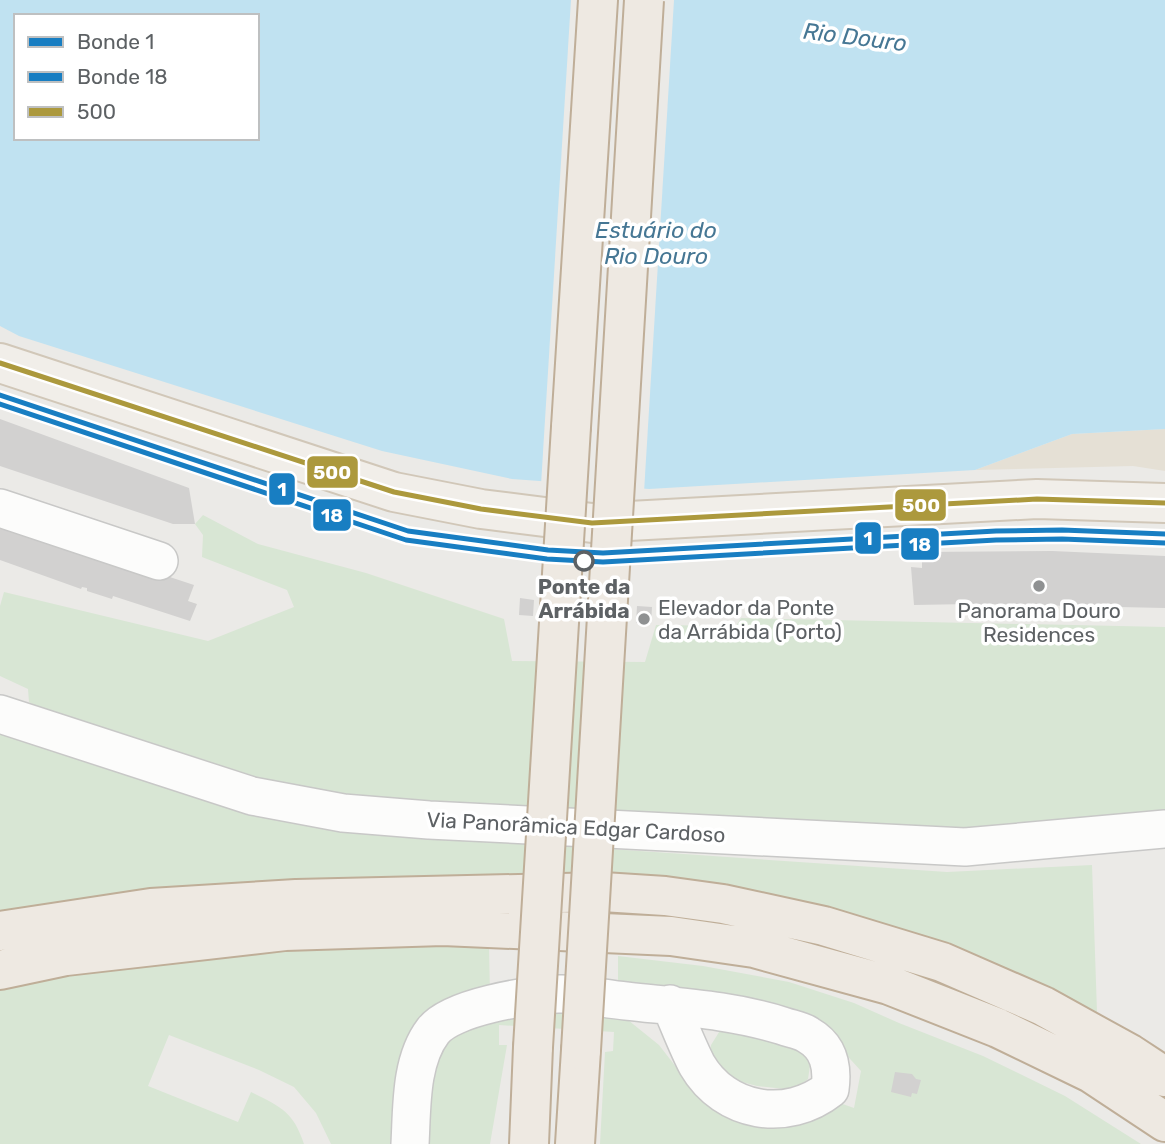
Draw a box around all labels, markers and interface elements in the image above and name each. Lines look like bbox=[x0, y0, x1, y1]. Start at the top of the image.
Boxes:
legend bbox=[14, 14, 259, 140]
water label: Rio Douro bbox=[802, 17, 908, 57]
text: Bonde 1 bbox=[77, 29, 154, 54]
text: Bonde 18 bbox=[77, 64, 168, 89]
text: 500 bbox=[77, 99, 116, 124]
water label: Estuário do Rio Douro bbox=[595, 216, 717, 270]
line badge: 500 bbox=[306, 455, 359, 489]
text: 500 bbox=[313, 461, 351, 484]
line badge: 1 bbox=[268, 472, 296, 506]
text: 1 bbox=[277, 478, 287, 501]
line badge: 500 bbox=[894, 488, 947, 522]
text: 500 bbox=[902, 494, 940, 517]
line badge: 18 bbox=[312, 498, 352, 532]
text: 18 bbox=[321, 504, 343, 527]
line badge: 1 bbox=[854, 521, 882, 555]
text: 1 bbox=[863, 527, 873, 550]
line badge: 18 bbox=[900, 527, 940, 561]
text: 18 bbox=[909, 533, 931, 556]
marker: Ponte da Arrábida bbox=[574, 551, 594, 571]
place label: Ponte da Arrábida bbox=[538, 574, 630, 623]
marker: Panorama Douro Residences bbox=[1031, 578, 1047, 594]
place label: Elevador da Ponte da Arrábida (Porto) bbox=[658, 595, 842, 644]
place label: Panorama Douro Residences bbox=[957, 598, 1121, 647]
marker: Elevador da Ponte da Arrábida (Porto) bbox=[636, 611, 652, 627]
street label: Via Panorâmica Edgar Cardoso bbox=[426, 807, 726, 847]

